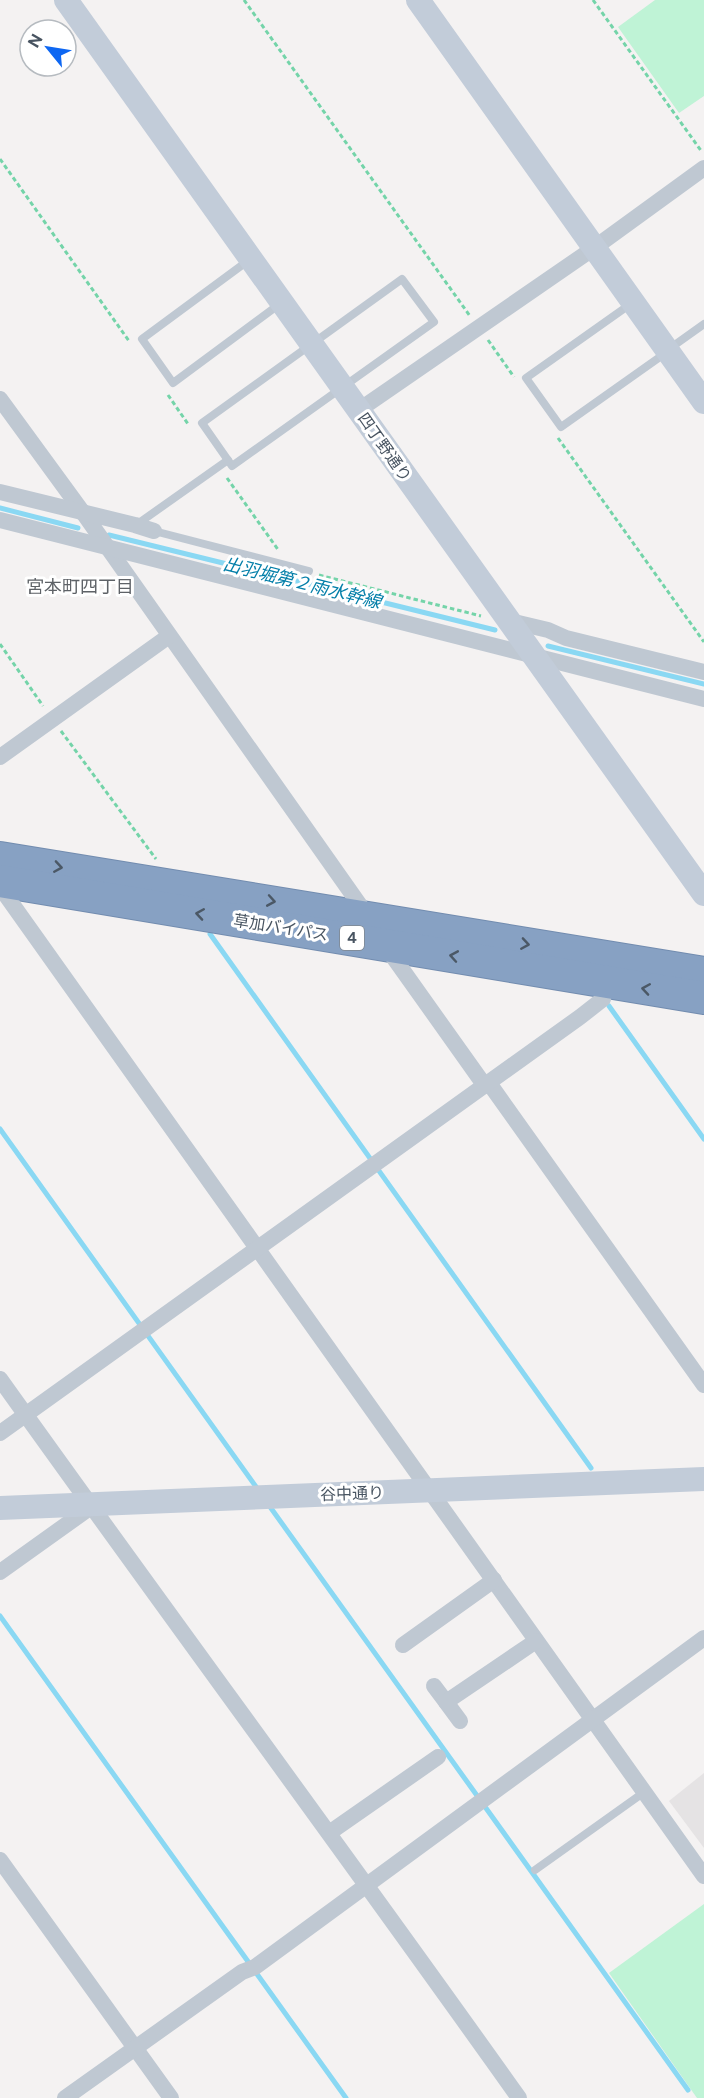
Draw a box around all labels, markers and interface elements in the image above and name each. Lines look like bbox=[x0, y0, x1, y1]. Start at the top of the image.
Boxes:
north arrow bbox=[18, 18, 78, 78]
text: N bbox=[24, 31, 47, 51]
street label: 四丁野通り bbox=[354, 409, 415, 486]
water label: 出羽堀第２雨水幹線 bbox=[221, 553, 385, 613]
district label: 宮本町四丁目 bbox=[26, 576, 134, 597]
one-way arrow bbox=[53, 860, 62, 872]
one-way arrow bbox=[266, 895, 276, 907]
one-way arrow bbox=[195, 908, 204, 920]
street label: 草加バイパス bbox=[232, 911, 330, 944]
road number: 4 bbox=[340, 926, 364, 950]
one-way arrow bbox=[521, 938, 530, 950]
one-way arrow bbox=[449, 950, 459, 963]
one-way arrow bbox=[642, 983, 652, 996]
street label: 谷中通り bbox=[320, 1483, 384, 1504]

